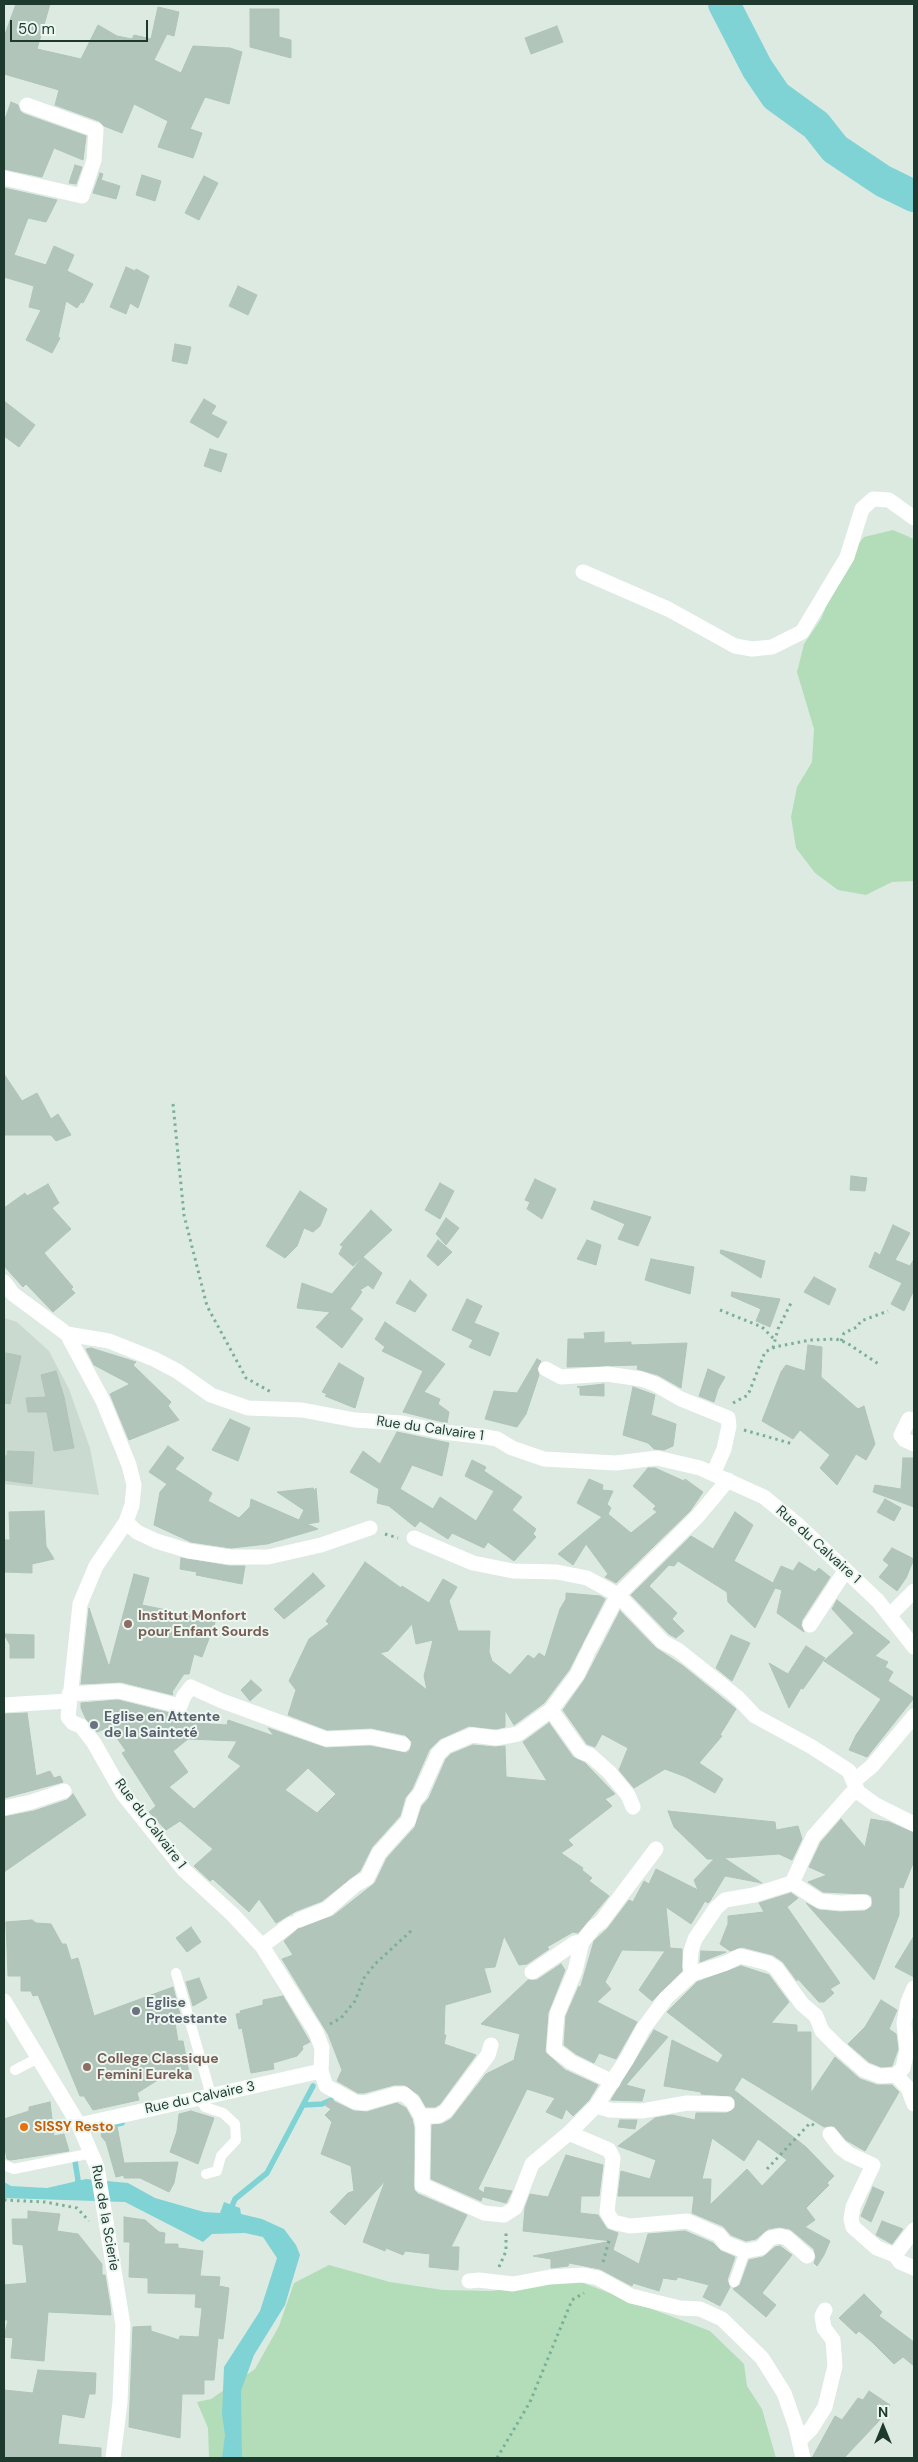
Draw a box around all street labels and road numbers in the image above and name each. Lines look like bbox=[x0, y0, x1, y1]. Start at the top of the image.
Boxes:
street label: Rue du Calvaire 1 bbox=[375, 1413, 485, 1445]
street label: Rue du Calvaire 1 bbox=[772, 1503, 864, 1587]
street label: Rue du Calvaire 1 bbox=[111, 1776, 189, 1872]
street label: Rue du Calvaire 3 bbox=[143, 2078, 257, 2118]
street label: Rue de la Scierie bbox=[87, 2164, 123, 2272]

